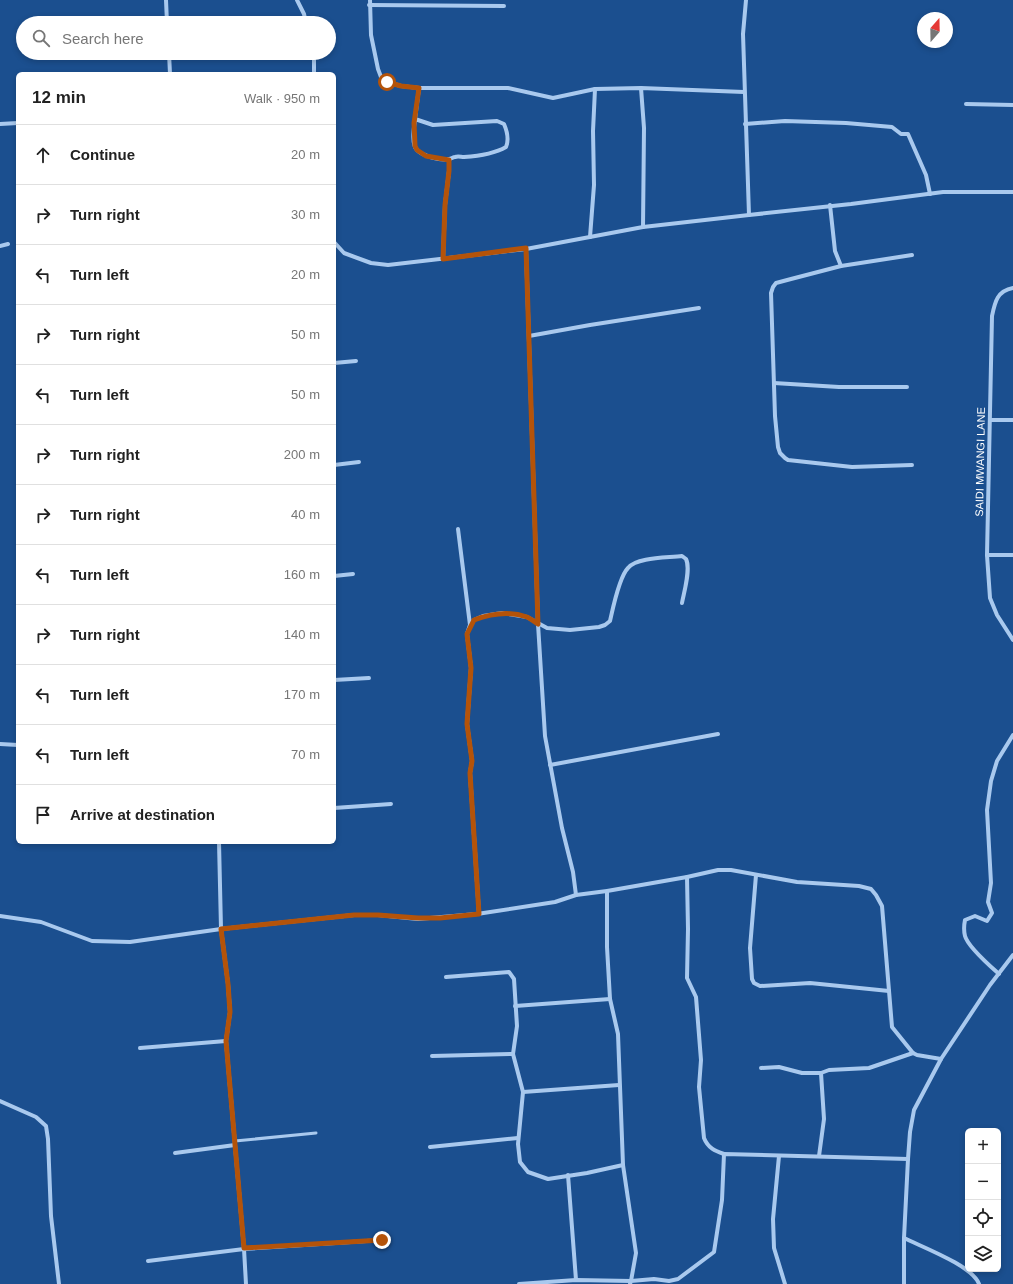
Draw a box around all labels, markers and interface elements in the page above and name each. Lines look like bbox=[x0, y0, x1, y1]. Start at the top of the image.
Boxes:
north arrow bbox=[917, 12, 953, 48]
search box bbox=[16, 16, 336, 60]
icon: search bbox=[30, 27, 52, 49]
text: Search here bbox=[62, 30, 144, 47]
route start bbox=[378, 73, 396, 91]
text: 12 min bbox=[32, 88, 86, 107]
text: Walk · 950 m bbox=[244, 91, 320, 106]
icon: ahead bbox=[32, 144, 54, 166]
text: Continue bbox=[70, 146, 135, 163]
text: 20 m bbox=[291, 147, 320, 162]
icon: right bbox=[32, 204, 54, 226]
text: Turn right bbox=[70, 206, 140, 223]
text: 30 m bbox=[291, 207, 320, 222]
icon: left bbox=[32, 264, 54, 286]
text: Turn left bbox=[70, 266, 129, 283]
text: 20 m bbox=[291, 267, 320, 282]
icon: right bbox=[32, 324, 54, 346]
text: Turn right bbox=[70, 326, 140, 343]
text: 50 m bbox=[291, 327, 320, 342]
icon: left bbox=[32, 384, 54, 406]
text: Turn left bbox=[70, 386, 129, 403]
text: 50 m bbox=[291, 387, 320, 402]
street label: SAIDI MWANGI LANE bbox=[973, 407, 987, 517]
icon: right bbox=[32, 444, 54, 466]
text: Turn right bbox=[70, 446, 140, 463]
text: 200 m bbox=[284, 447, 320, 462]
icon: right bbox=[32, 504, 54, 526]
text: Turn right bbox=[70, 506, 140, 523]
text: 40 m bbox=[291, 507, 320, 522]
icon: left bbox=[32, 564, 54, 586]
text: Turn left bbox=[70, 566, 129, 583]
text: 160 m bbox=[284, 567, 320, 582]
icon: right bbox=[32, 624, 54, 646]
text: Turn right bbox=[70, 626, 140, 643]
text: 140 m bbox=[284, 627, 320, 642]
icon: left bbox=[32, 684, 54, 706]
text: Turn left bbox=[70, 686, 129, 703]
text: 170 m bbox=[284, 687, 320, 702]
icon: left bbox=[32, 744, 54, 766]
text: Turn left bbox=[70, 746, 129, 763]
text: 70 m bbox=[291, 747, 320, 762]
icon: arrive bbox=[32, 804, 54, 826]
text: Arrive at destination bbox=[70, 806, 215, 823]
map controls bbox=[965, 1128, 1001, 1272]
button: + bbox=[965, 1128, 1001, 1164]
button: − bbox=[965, 1164, 1001, 1200]
button: locate bbox=[965, 1200, 1001, 1236]
route end bbox=[373, 1231, 391, 1249]
button: layers bbox=[965, 1236, 1001, 1272]

